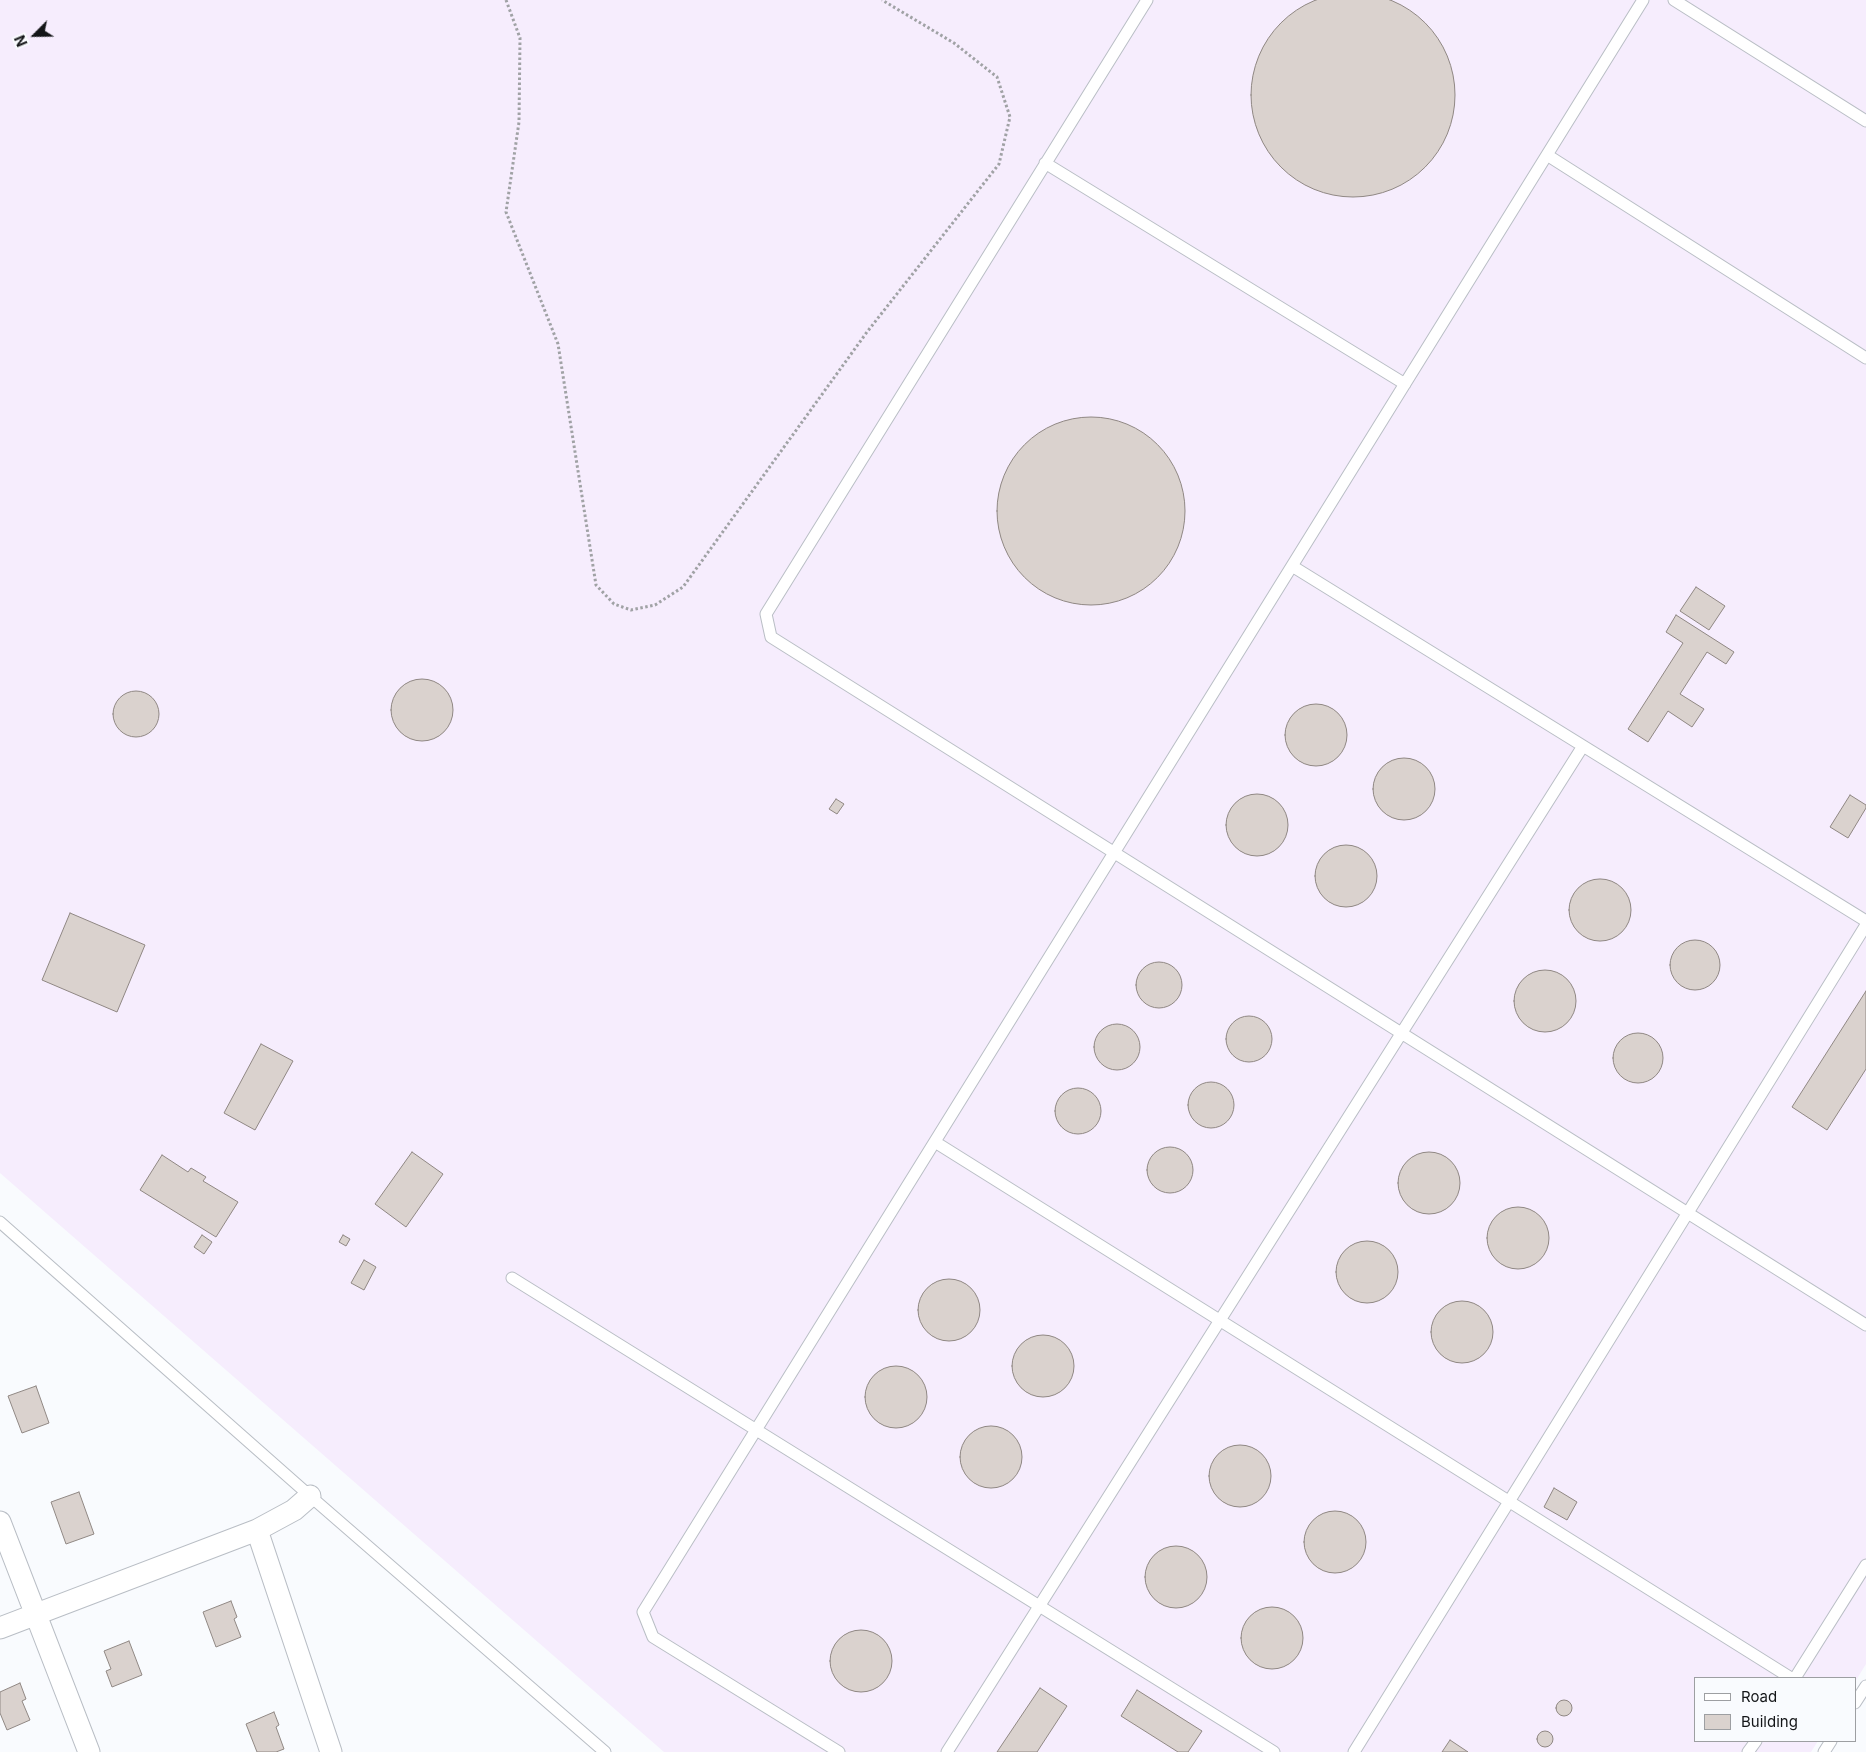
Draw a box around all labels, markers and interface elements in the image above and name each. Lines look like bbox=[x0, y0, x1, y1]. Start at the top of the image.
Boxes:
north arrow bbox=[10, 10, 60, 60]
text: N bbox=[11, 33, 31, 49]
legend bbox=[1694, 1677, 1856, 1742]
text: Road bbox=[1741, 1687, 1777, 1706]
text: Building bbox=[1741, 1712, 1798, 1731]

